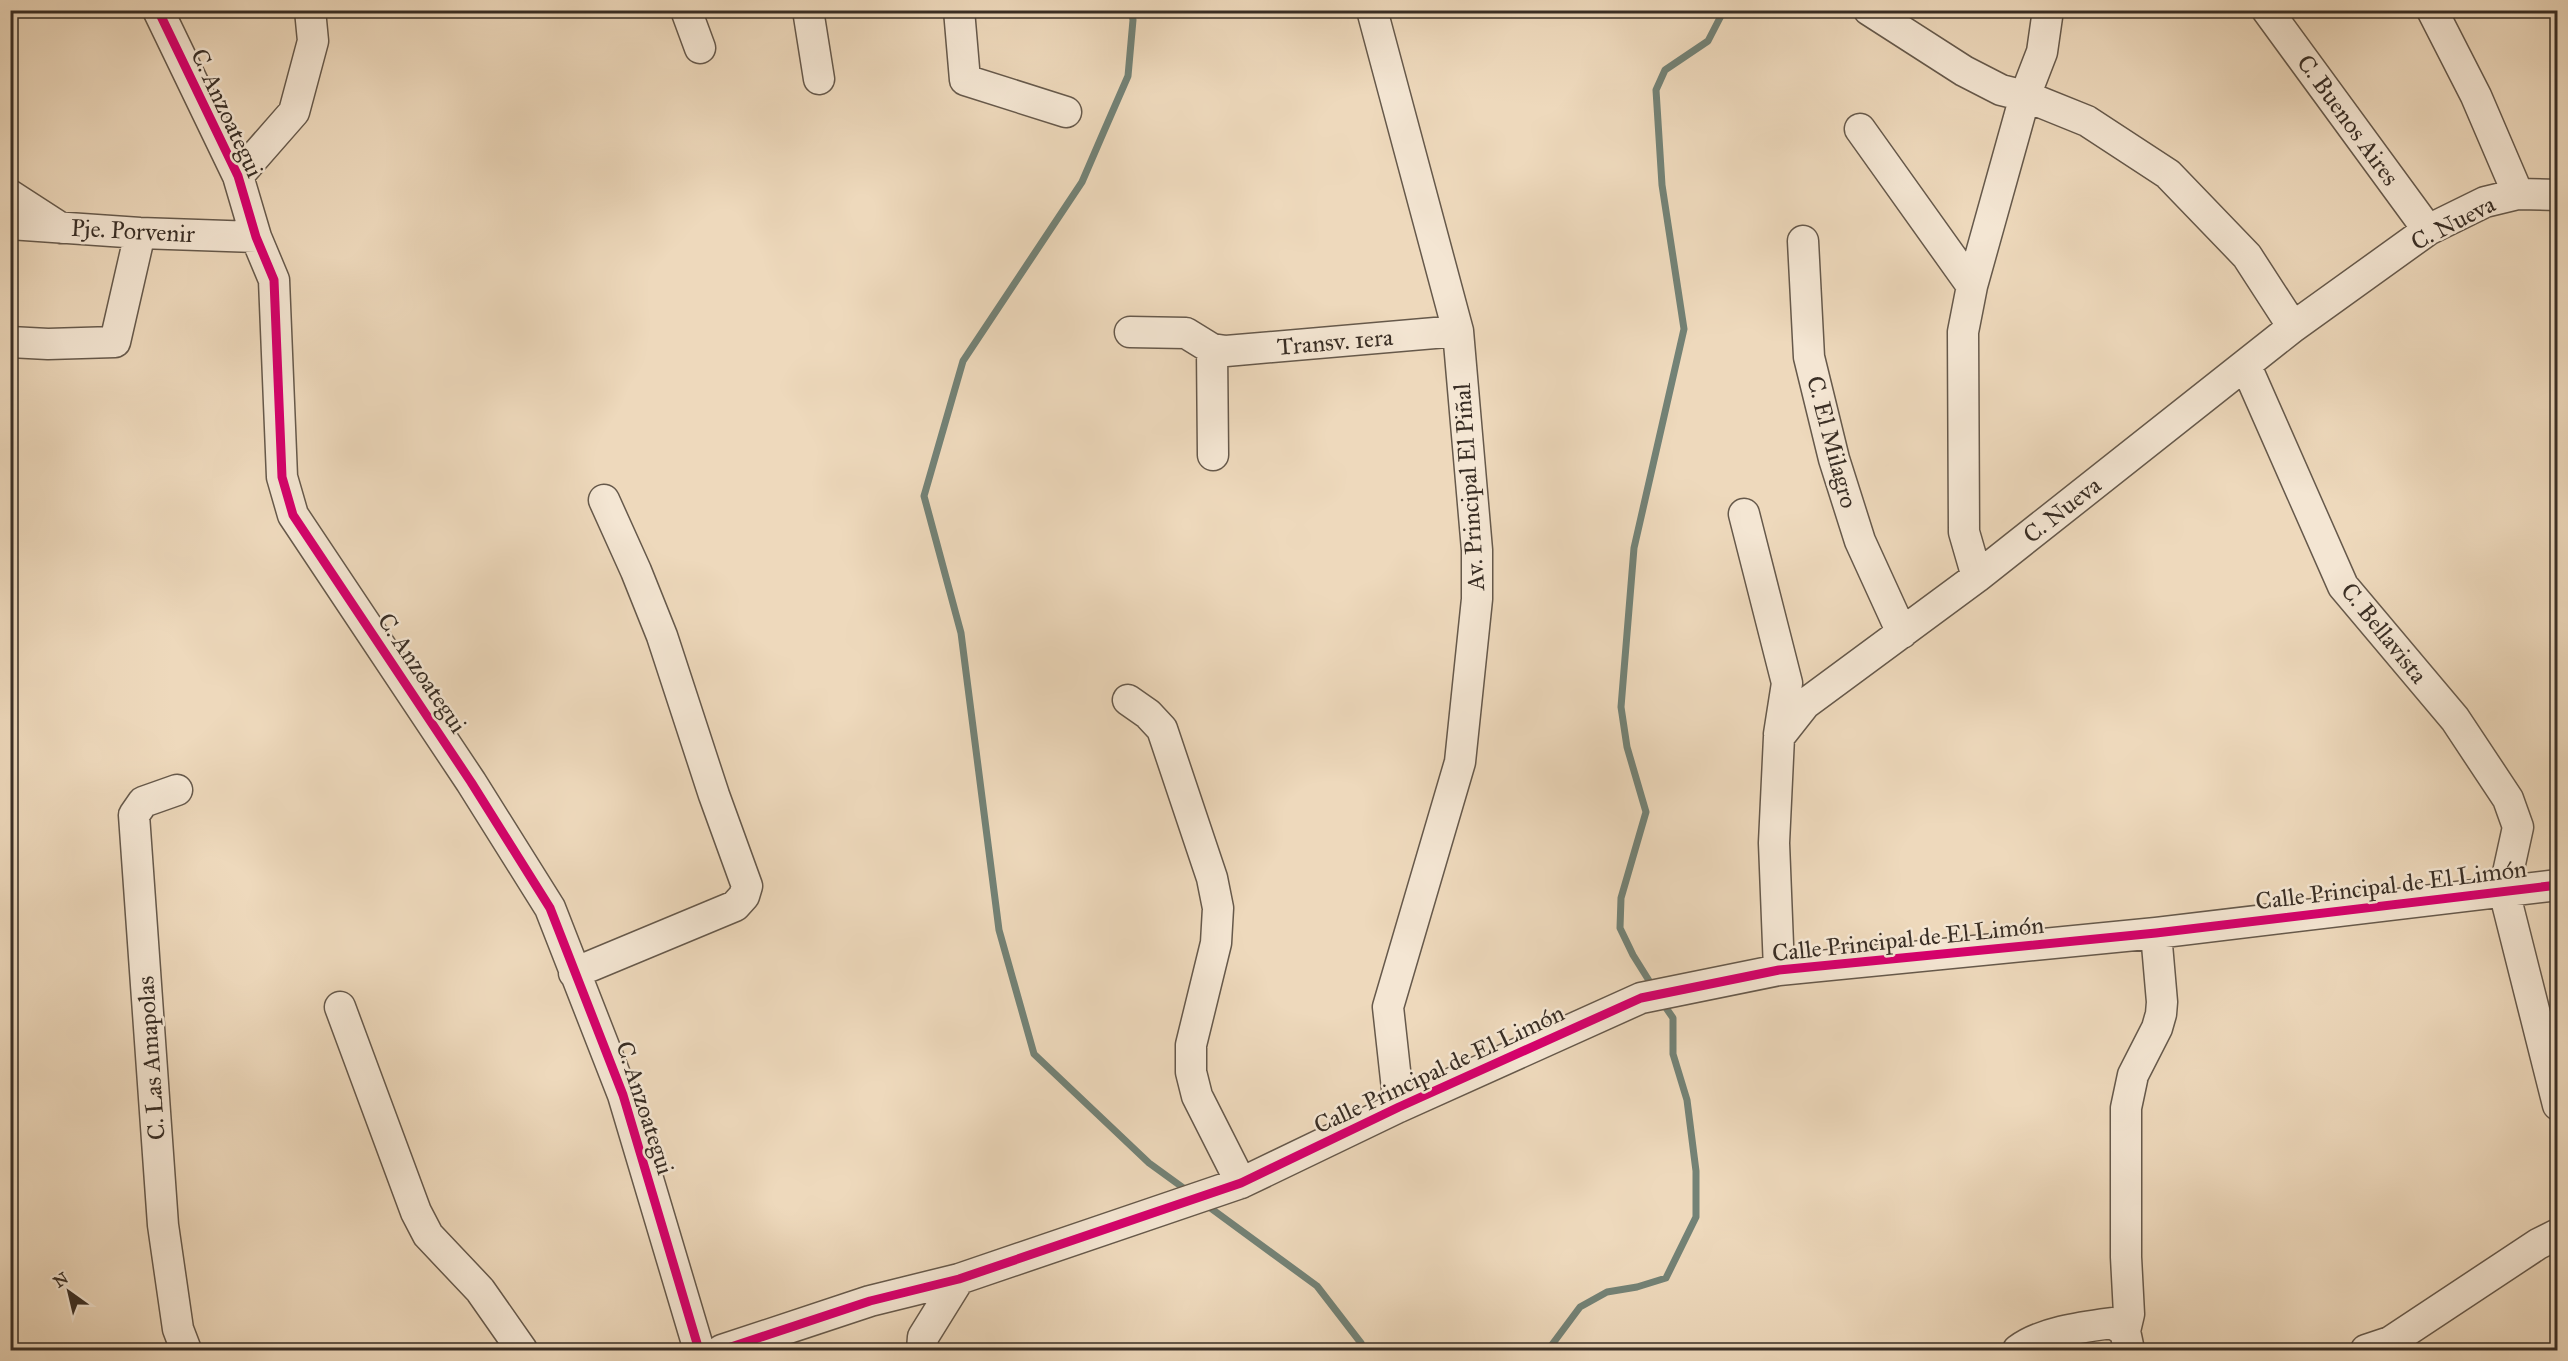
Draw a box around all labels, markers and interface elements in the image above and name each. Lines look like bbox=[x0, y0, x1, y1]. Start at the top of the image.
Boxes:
street label: C. Anzoategui bbox=[184, 44, 270, 182]
street label: C. Buenos Aires bbox=[2290, 49, 2406, 191]
street label: C. Nueva bbox=[2406, 189, 2501, 257]
street label: Pje. Porvenir bbox=[70, 213, 196, 249]
street label: Transv. 1era bbox=[1276, 322, 1395, 362]
street label: C. El Milagro bbox=[1800, 373, 1864, 511]
street label: Av. Principal El Piñal bbox=[1447, 382, 1491, 593]
street label: C. Nueva bbox=[2017, 470, 2108, 550]
street label: C. Bellavista bbox=[2334, 577, 2434, 690]
street label: C. Anzoategui bbox=[371, 607, 473, 739]
street label: Calle Principal de El Limón bbox=[2254, 853, 2528, 917]
street label: Calle Principal de El Limón bbox=[1771, 910, 2045, 968]
street label: C. Las Amapolas bbox=[130, 975, 172, 1141]
street label: Calle Principal de El Limón bbox=[1309, 998, 1569, 1140]
street label: C. Anzoategui bbox=[609, 1037, 681, 1179]
north arrow bbox=[39, 1262, 99, 1322]
text: N bbox=[50, 1268, 72, 1292]

